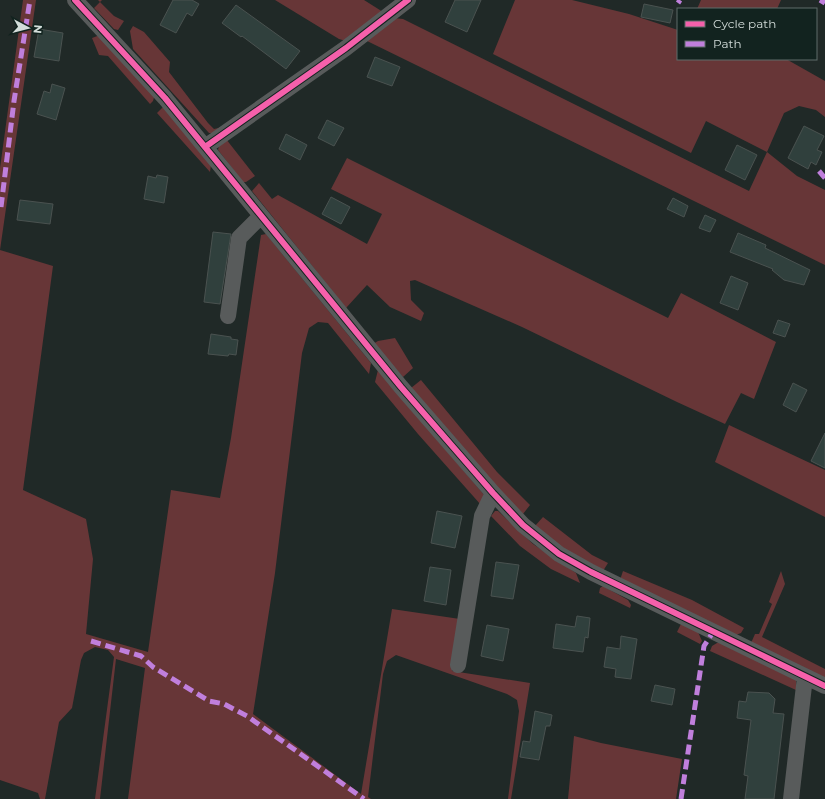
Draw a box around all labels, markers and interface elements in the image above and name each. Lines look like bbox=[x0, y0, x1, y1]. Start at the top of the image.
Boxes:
north arrow bbox=[8, 8, 48, 48]
legend bbox=[677, 8, 817, 60]
text: Cycle path bbox=[713, 16, 776, 31]
text: N bbox=[30, 24, 45, 34]
text: Path bbox=[713, 36, 742, 51]

